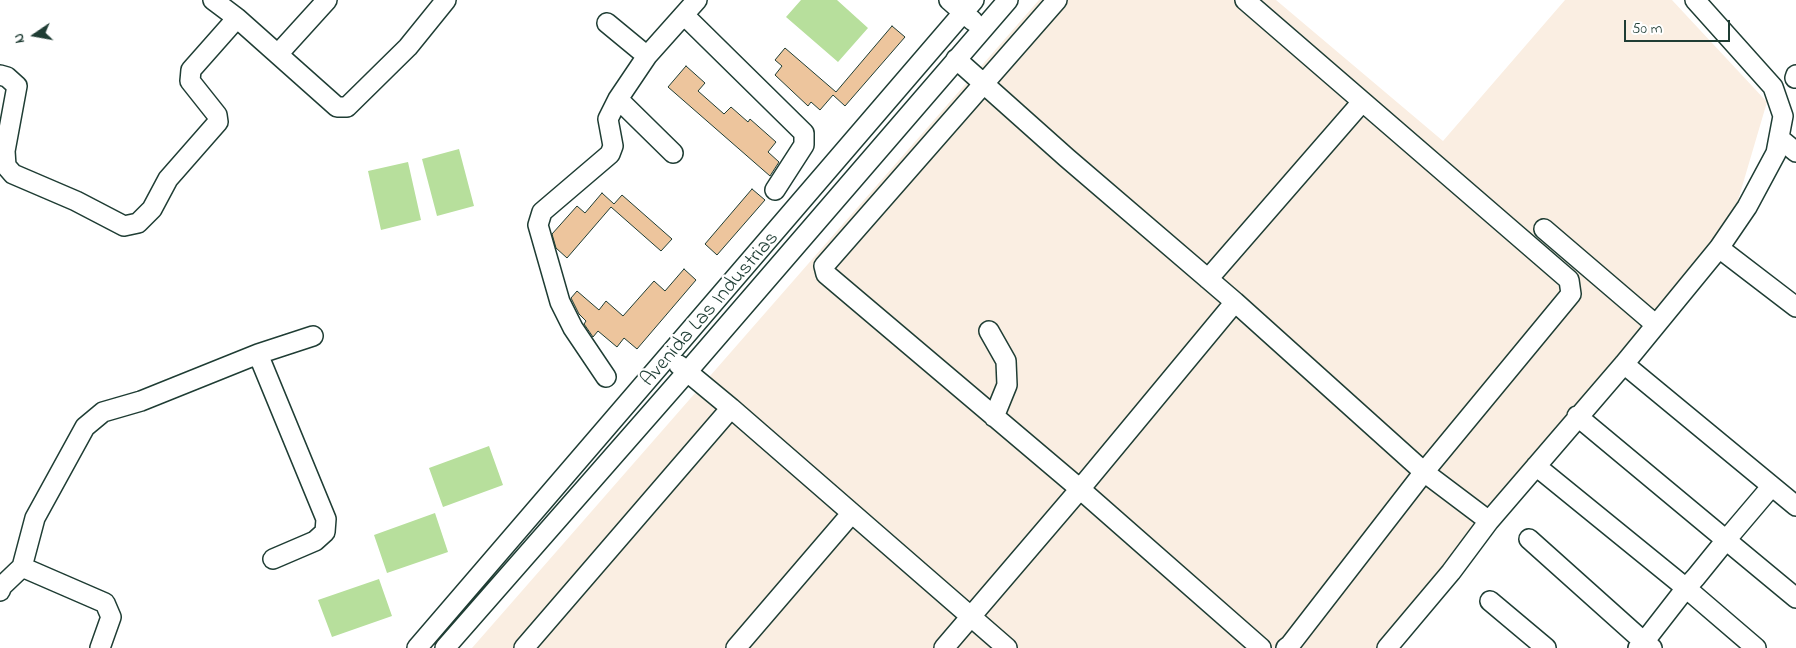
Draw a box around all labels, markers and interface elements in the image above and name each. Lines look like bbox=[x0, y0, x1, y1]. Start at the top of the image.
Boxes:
north arrow bbox=[10, 10, 60, 60]
scale bar bbox=[1626, 10, 1732, 42]
text: 50 m bbox=[1632, 18, 1662, 40]
text: N bbox=[9, 31, 31, 45]
street label: Avenida Las Industrias bbox=[637, 227, 785, 393]

